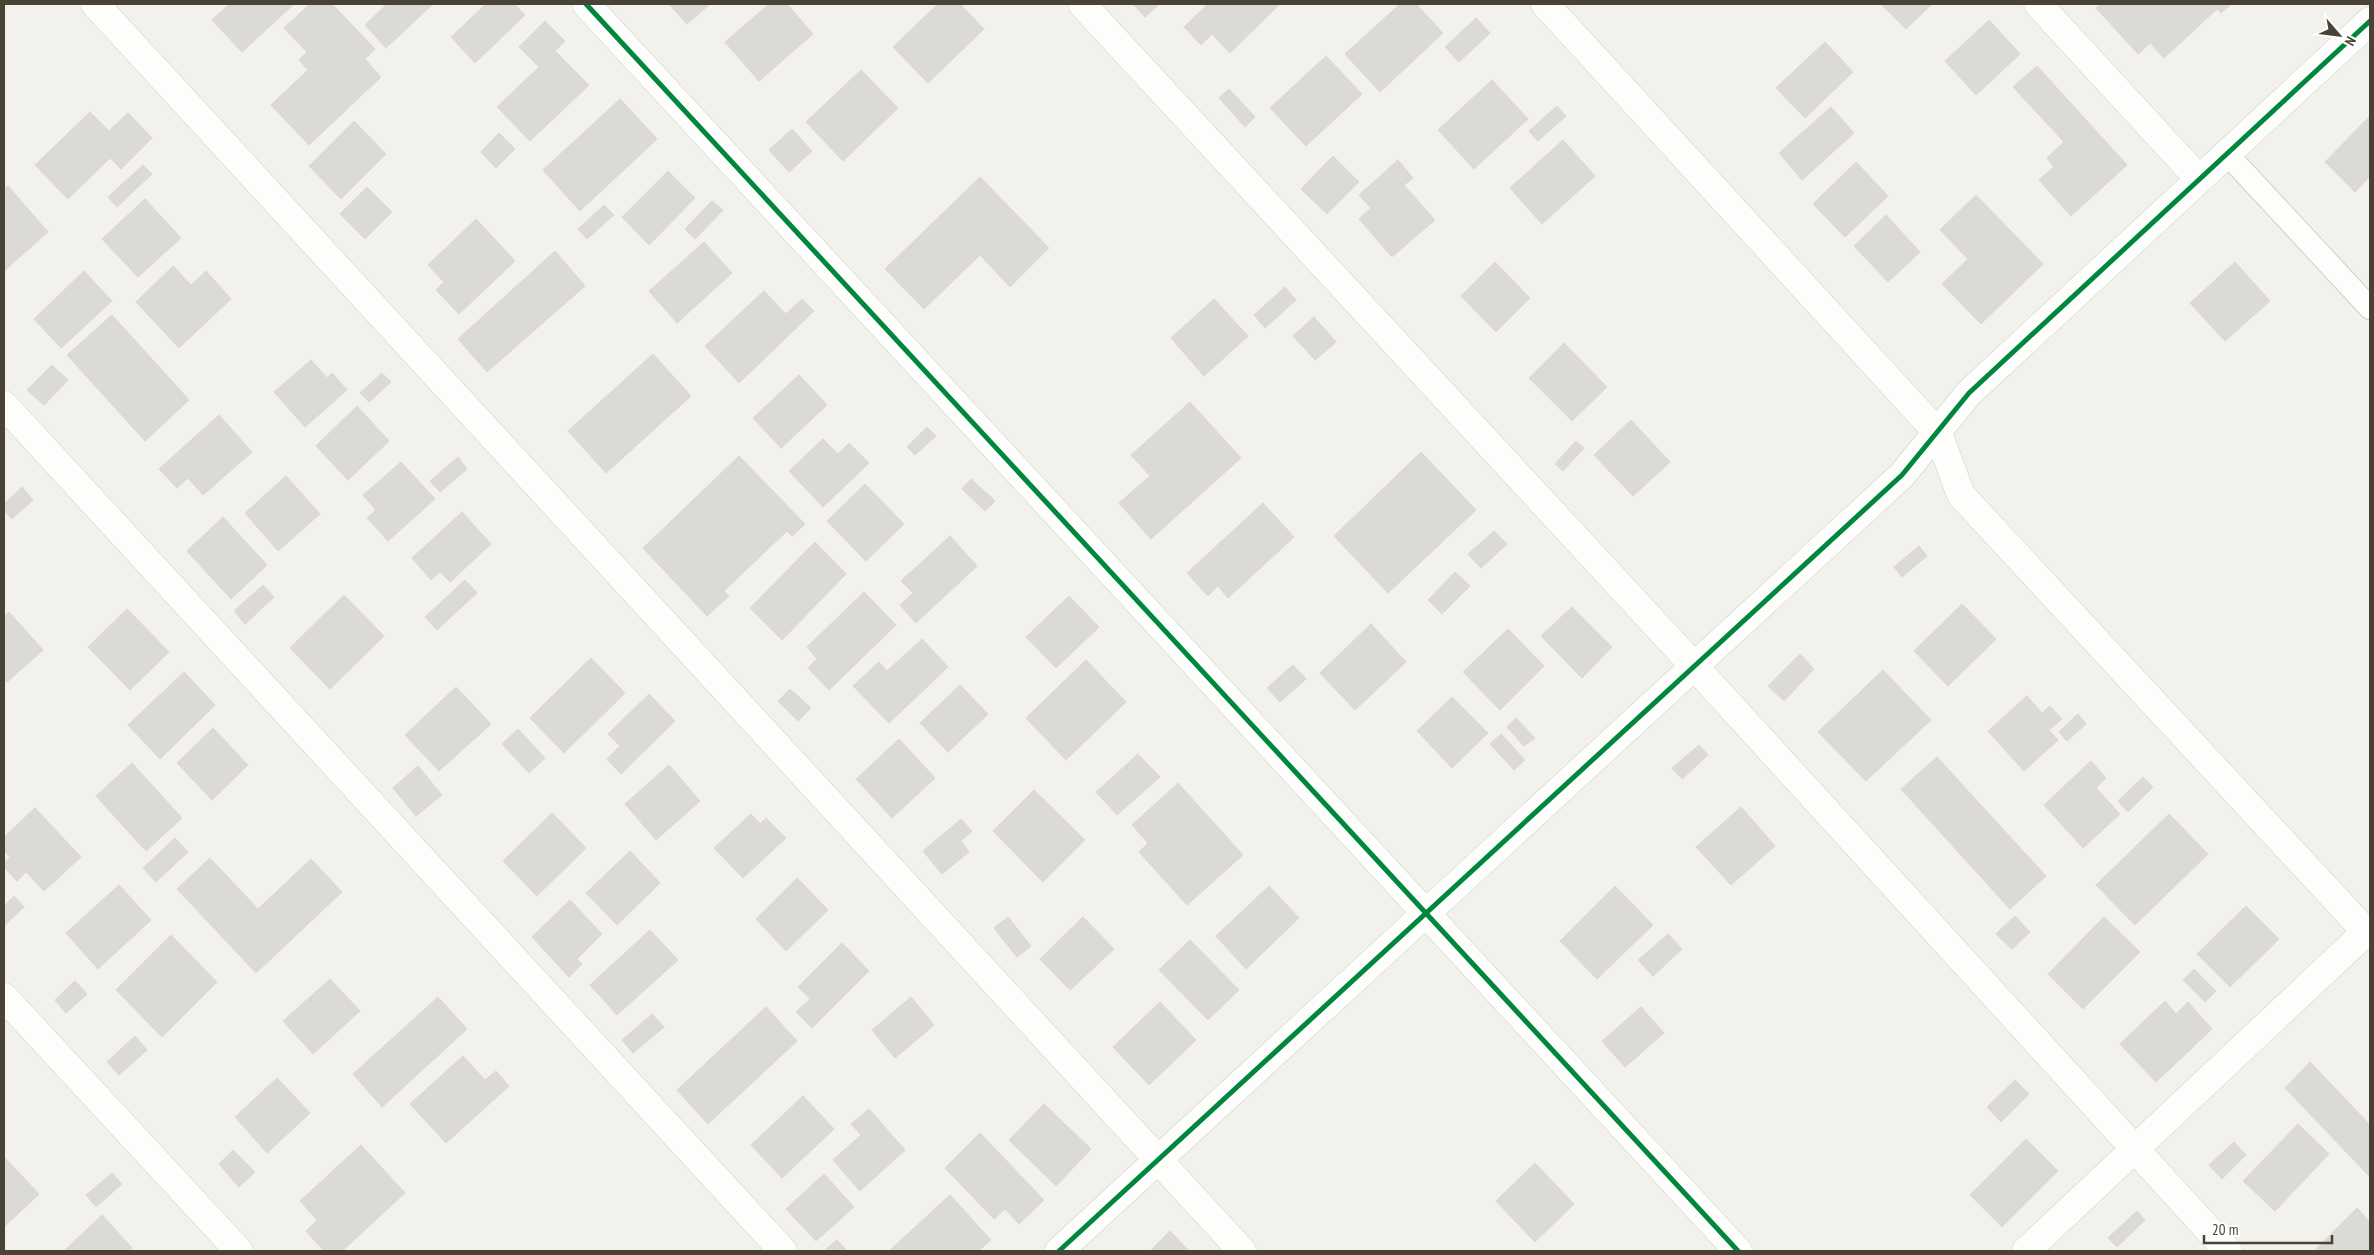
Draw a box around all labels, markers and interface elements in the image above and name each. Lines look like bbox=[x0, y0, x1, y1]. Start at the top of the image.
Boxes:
north arrow bbox=[2314, 10, 2364, 60]
text: N bbox=[2341, 34, 2360, 49]
scale bar bbox=[2204, 1212, 2332, 1244]
text: 20 m bbox=[2212, 1220, 2238, 1239]

